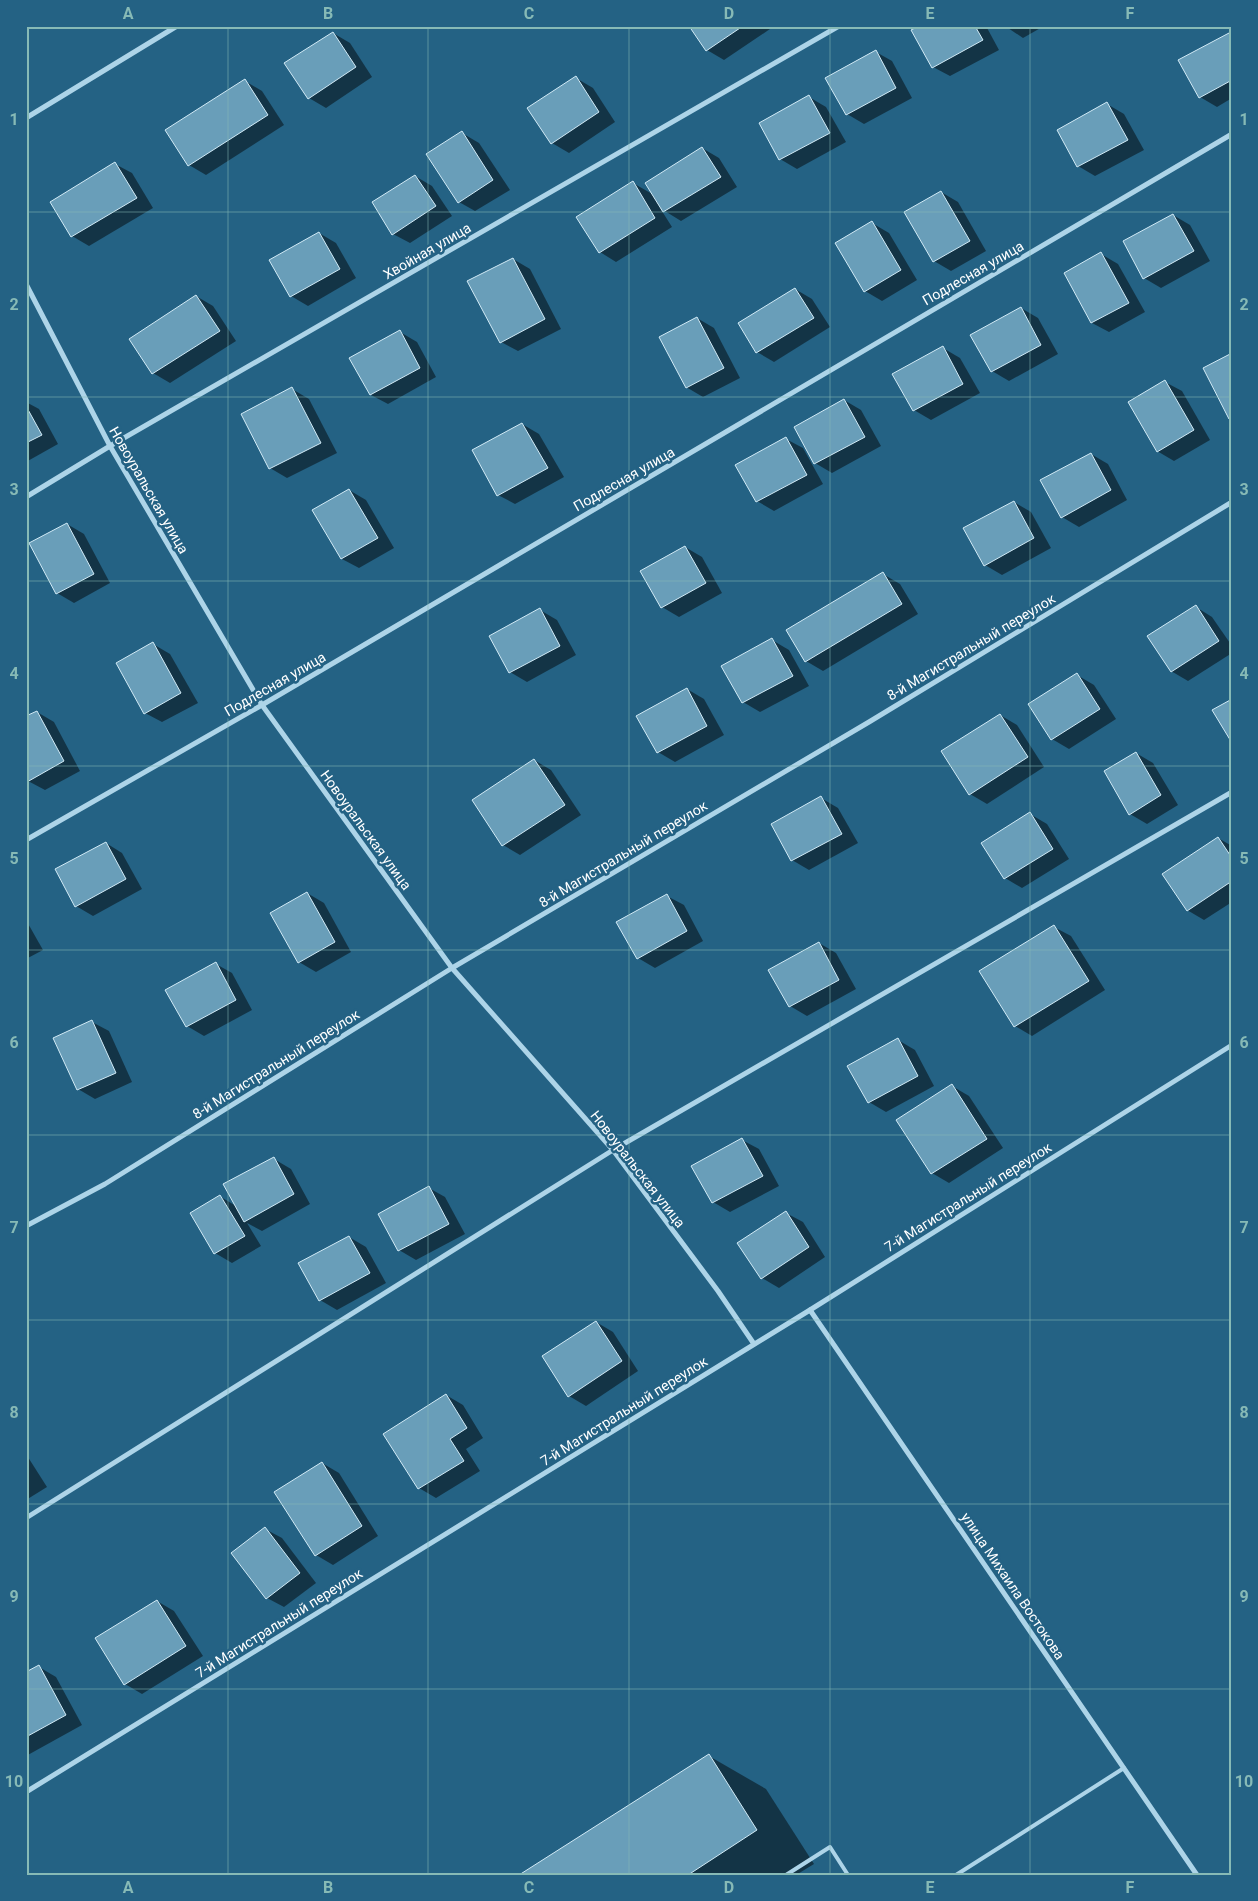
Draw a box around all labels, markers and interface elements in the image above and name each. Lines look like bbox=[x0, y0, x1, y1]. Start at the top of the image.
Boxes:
text: A bbox=[123, 4, 134, 23]
text: B bbox=[323, 4, 333, 23]
text: C bbox=[524, 4, 534, 23]
text: D bbox=[724, 4, 734, 23]
text: E bbox=[926, 4, 935, 23]
text: F bbox=[1126, 4, 1135, 23]
text: 1 bbox=[9, 110, 19, 129]
text: 1 bbox=[1239, 110, 1249, 129]
street label: Хвойная улица bbox=[381, 220, 473, 282]
street label: Подлесная улица bbox=[920, 238, 1026, 308]
text: 2 bbox=[9, 295, 19, 314]
text: 2 bbox=[1239, 295, 1249, 314]
street label: Новоуральская улица bbox=[106, 424, 192, 556]
street label: Подлесная улица bbox=[571, 444, 677, 514]
text: 3 bbox=[9, 480, 19, 499]
text: 3 bbox=[1239, 480, 1249, 499]
street label: 8-й Магистральный переулок bbox=[884, 590, 1058, 704]
street label: Подлесная улица bbox=[222, 649, 328, 719]
text: 4 bbox=[9, 664, 19, 683]
text: 4 bbox=[1239, 664, 1249, 683]
street label: Новоуральская улица bbox=[317, 767, 415, 893]
street label: 8-й Магистральный переулок bbox=[536, 797, 710, 911]
text: 5 bbox=[9, 849, 19, 868]
text: 5 bbox=[1239, 849, 1249, 868]
street label: 8-й Магистральный переулок bbox=[190, 1006, 363, 1122]
text: 6 bbox=[9, 1033, 19, 1052]
text: 6 bbox=[1239, 1033, 1249, 1052]
street label: Новоуральская улица bbox=[587, 1107, 689, 1231]
street label: 7-й Магистральный переулок bbox=[882, 1139, 1055, 1255]
text: 7 bbox=[9, 1218, 19, 1237]
text: 7 bbox=[1239, 1218, 1249, 1237]
street label: 7-й Магистральный переулок bbox=[538, 1353, 711, 1469]
text: 8 bbox=[9, 1403, 19, 1422]
text: 8 bbox=[1239, 1403, 1249, 1422]
street label: улица Михаила Востокова bbox=[958, 1510, 1068, 1662]
street label: 7-й Магистральный переулок bbox=[193, 1565, 366, 1681]
text: 9 bbox=[9, 1587, 19, 1606]
text: 9 bbox=[1239, 1587, 1249, 1606]
text: 10 bbox=[5, 1772, 23, 1791]
text: 10 bbox=[1235, 1772, 1253, 1791]
text: A bbox=[123, 1878, 134, 1897]
text: B bbox=[323, 1878, 333, 1897]
text: C bbox=[524, 1878, 534, 1897]
text: D bbox=[724, 1878, 734, 1897]
text: E bbox=[926, 1878, 935, 1897]
text: F bbox=[1126, 1878, 1135, 1897]

